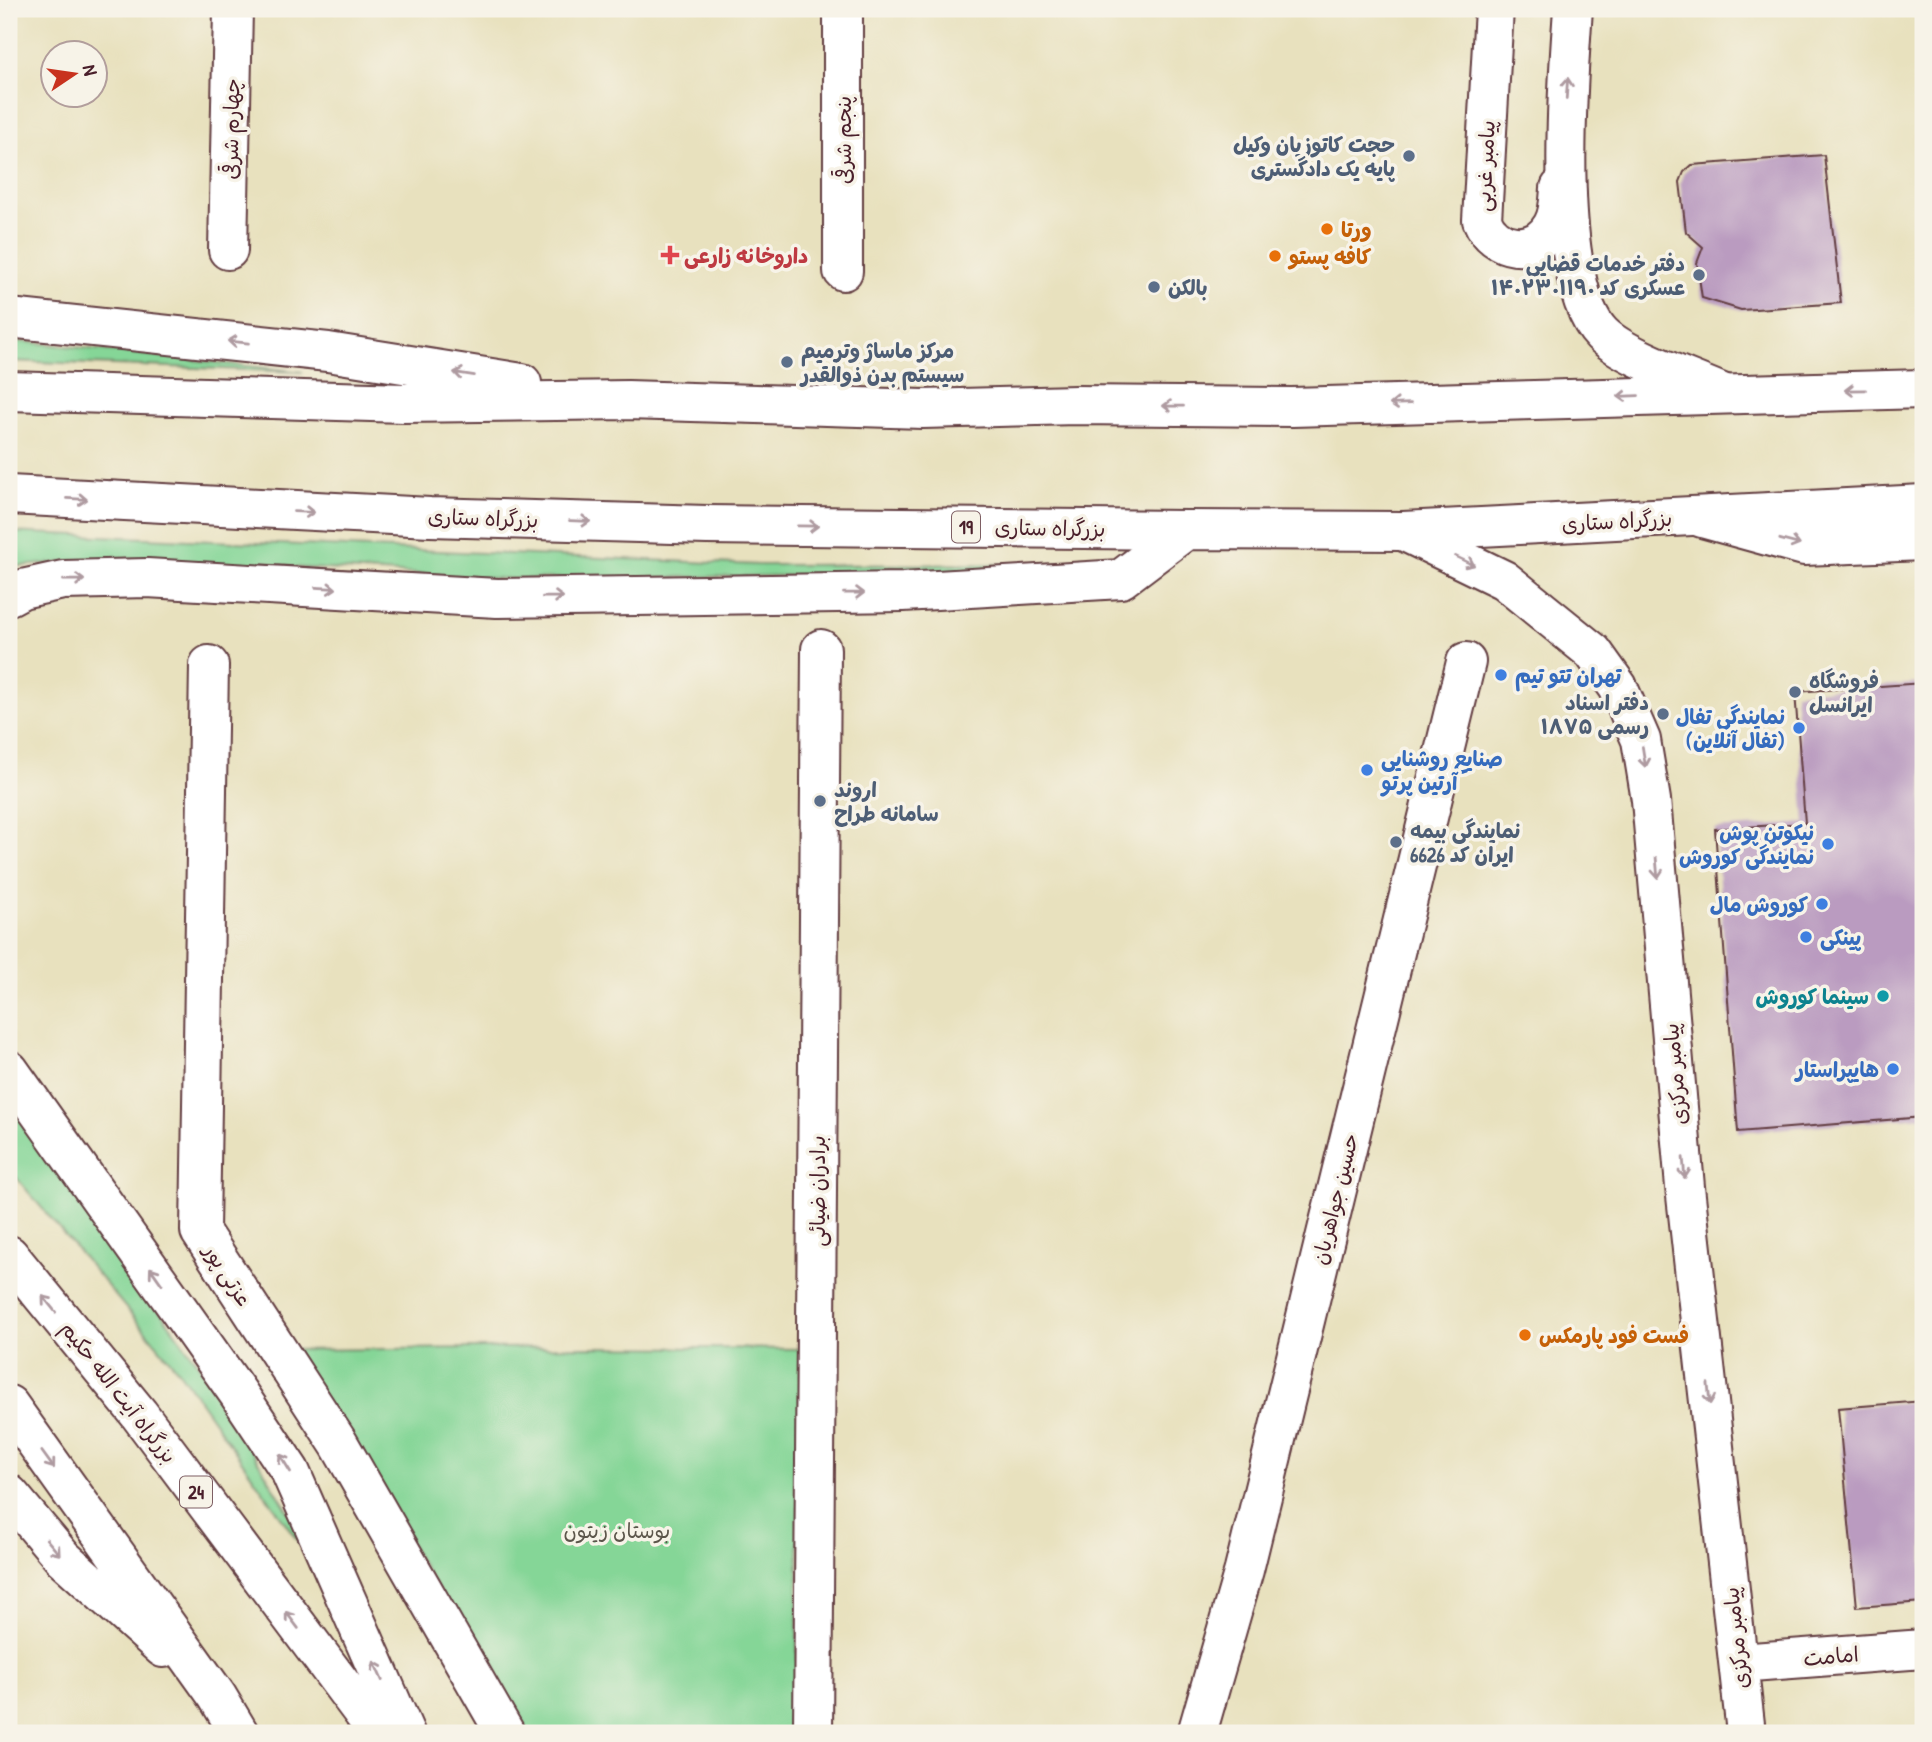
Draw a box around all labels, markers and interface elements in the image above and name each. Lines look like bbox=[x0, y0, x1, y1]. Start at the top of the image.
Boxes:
north arrow bbox=[38, 38, 108, 108]
text: N bbox=[77, 62, 104, 78]
street label: چهارم شرقی bbox=[216, 78, 248, 180]
one-way arrow bbox=[1561, 78, 1574, 100]
street label: پنجم شرقی bbox=[829, 96, 860, 184]
street label: پیامبر غربی bbox=[1468, 120, 1502, 212]
place label: حجت کاتوزیان وکیل پایه یک دادگستری bbox=[1233, 130, 1395, 183]
marker: حجت کاتوزیان وکیل پایه یک دادگستری bbox=[1401, 148, 1417, 164]
place label: ورتا bbox=[1341, 215, 1372, 244]
marker: ورتا bbox=[1319, 221, 1335, 237]
place label: داروخانه زارعی bbox=[684, 241, 808, 270]
place label: کافه پستو bbox=[1287, 242, 1372, 271]
marker: داروخانه زارعی bbox=[662, 247, 678, 263]
marker: کافه پستو bbox=[1267, 248, 1283, 264]
place label: دفتر خدمات قضایی عسکری کد ۱۴۰۲۳۰۱۱۹۰ bbox=[1491, 249, 1685, 302]
marker: دفتر خدمات قضایی عسکری کد ۱۴۰۲۳۰۱۱۹۰ bbox=[1691, 267, 1707, 283]
place label: بالکن bbox=[1168, 273, 1208, 302]
marker: بالکن bbox=[1146, 279, 1162, 295]
one-way arrow bbox=[227, 335, 250, 348]
place label: مرکز ماساژ وترمیم سیستم بدن ذوالقدر bbox=[799, 336, 964, 391]
marker: مرکز ماساژ وترمیم سیستم بدن ذوالقدر bbox=[779, 354, 795, 370]
one-way arrow bbox=[453, 367, 475, 380]
one-way arrow bbox=[1844, 383, 1867, 397]
one-way arrow bbox=[1616, 389, 1639, 403]
one-way arrow bbox=[1389, 397, 1412, 411]
one-way arrow bbox=[1162, 399, 1185, 413]
one-way arrow bbox=[65, 492, 88, 505]
street label: بزرگراه ستاری bbox=[427, 502, 539, 534]
street label: بزرگراه ستاری bbox=[1561, 504, 1673, 538]
one-way arrow bbox=[292, 505, 315, 518]
road number: 19 bbox=[952, 512, 980, 542]
street label: بزرگراه ستاری bbox=[994, 513, 1106, 543]
one-way arrow bbox=[569, 514, 592, 528]
one-way arrow bbox=[796, 519, 819, 533]
one-way arrow bbox=[1778, 536, 1800, 549]
one-way arrow bbox=[1454, 555, 1475, 568]
one-way arrow bbox=[63, 573, 86, 586]
one-way arrow bbox=[314, 582, 337, 595]
one-way arrow bbox=[843, 586, 866, 600]
one-way arrow bbox=[542, 590, 565, 604]
place label: تهران تتو تیم bbox=[1515, 661, 1622, 692]
place label: فروشگاه ایرانسل bbox=[1809, 666, 1879, 719]
marker: تهران تتو تیم bbox=[1493, 667, 1509, 683]
marker: فروشگاه ایرانسل bbox=[1787, 684, 1803, 700]
place label: دفتر اسناد رسمی ۱۸۷۵ bbox=[1541, 688, 1649, 741]
place label: نمایندگی تفال (تفال آنلاین) bbox=[1676, 702, 1785, 755]
marker: دفتر اسناد رسمی ۱۸۷۵ bbox=[1655, 706, 1671, 722]
marker: نمایندگی تفال (تفال آنلاین) bbox=[1791, 720, 1807, 736]
place label: صنایع روشنایی آرتین پرتو bbox=[1380, 744, 1503, 797]
one-way arrow bbox=[1638, 745, 1651, 768]
marker: صنایع روشنایی آرتین پرتو bbox=[1359, 762, 1375, 778]
place label: اروند سامانه طراح bbox=[834, 775, 939, 828]
marker: اروند سامانه طراح bbox=[812, 793, 828, 809]
place label: نمایندگی بیمه ایران کد 6626 bbox=[1410, 816, 1520, 869]
place label: نیکوتن پوش نمایندگی کوروش bbox=[1679, 818, 1814, 871]
marker: نمایندگی بیمه ایران کد 6626 bbox=[1388, 834, 1404, 850]
marker: نیکوتن پوش نمایندگی کوروش bbox=[1820, 836, 1836, 852]
one-way arrow bbox=[1651, 857, 1664, 879]
place label: کوروش مال bbox=[1710, 890, 1809, 919]
marker: کوروش مال bbox=[1814, 896, 1830, 912]
place label: پینکی bbox=[1820, 923, 1861, 952]
marker: پینکی bbox=[1798, 929, 1814, 945]
place label: سینما کوروش bbox=[1756, 982, 1869, 1011]
marker: سینما کوروش bbox=[1875, 988, 1891, 1004]
street label: پیامبر مرکزی bbox=[1656, 1022, 1694, 1126]
place label: هایپراستار bbox=[1794, 1055, 1879, 1084]
marker: هایپراستار bbox=[1885, 1061, 1901, 1077]
street label: حسین جواهریان bbox=[1305, 1130, 1365, 1268]
street label: برادران ضیائی bbox=[803, 1135, 832, 1247]
one-way arrow bbox=[1678, 1156, 1691, 1179]
street label: عزتی پور bbox=[196, 1237, 259, 1312]
one-way arrow bbox=[149, 1267, 163, 1286]
one-way arrow bbox=[41, 1296, 57, 1314]
street label: بزرگراه آیت الله حکیم bbox=[53, 1315, 184, 1470]
place label: فست فود پارمکس bbox=[1539, 1321, 1689, 1350]
marker: فست فود پارمکس bbox=[1517, 1327, 1533, 1343]
one-way arrow bbox=[1702, 1382, 1715, 1405]
one-way arrow bbox=[41, 1450, 56, 1469]
one-way arrow bbox=[277, 1454, 291, 1474]
road number: 24 bbox=[180, 1476, 212, 1508]
park label: بوستان زیتون bbox=[564, 1516, 670, 1545]
one-way arrow bbox=[45, 1537, 60, 1555]
street label: پیامبر مرکزی bbox=[1716, 1586, 1756, 1690]
one-way arrow bbox=[284, 1612, 299, 1630]
street label: امامت bbox=[1802, 1639, 1860, 1673]
one-way arrow bbox=[371, 1661, 384, 1682]

